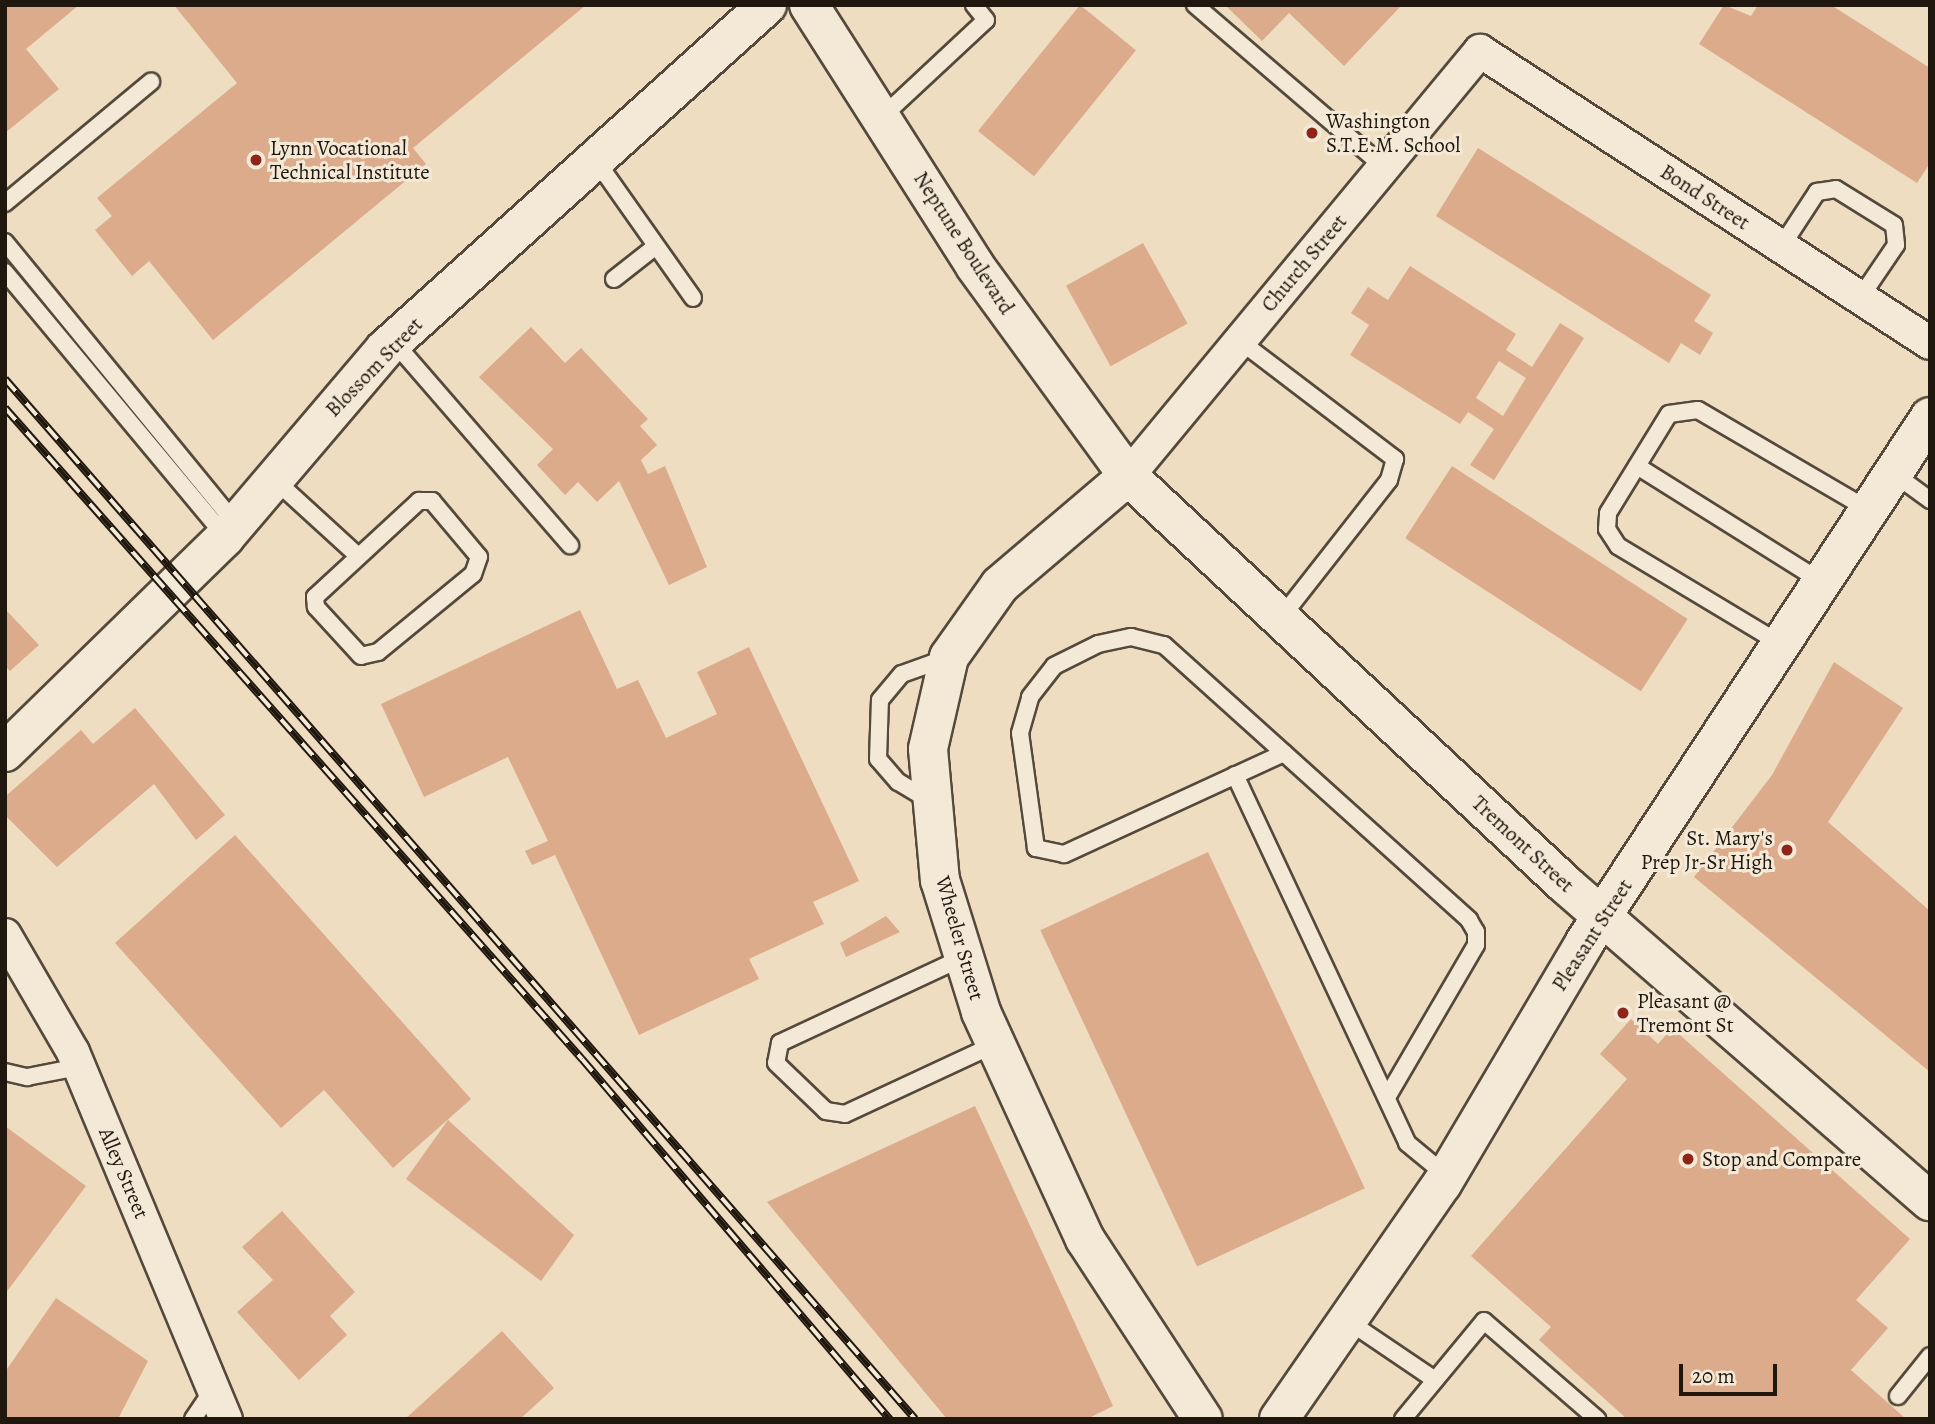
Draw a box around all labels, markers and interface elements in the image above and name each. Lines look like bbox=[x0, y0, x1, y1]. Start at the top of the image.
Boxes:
place label: Washington S.T.E.M. School bbox=[1326, 108, 1461, 158]
marker: Washington S.T.E.M. School bbox=[1304, 125, 1320, 141]
place label: Lynn Vocational Technical Institute bbox=[270, 135, 430, 185]
marker: Lynn Vocational Technical Institute bbox=[248, 152, 264, 168]
street label: Bond Street bbox=[1656, 159, 1754, 235]
street label: Neptune Boulevard bbox=[908, 167, 1020, 319]
street label: Church Street bbox=[1256, 209, 1352, 317]
street label: Blossom Street bbox=[320, 312, 428, 422]
street label: Tremont Street bbox=[1467, 790, 1579, 898]
place label: St. Mary's Prep Jr-Sr High bbox=[1641, 825, 1773, 875]
marker: St. Mary's Prep Jr-Sr High bbox=[1779, 842, 1795, 858]
street label: Wheeler Street bbox=[930, 873, 990, 1003]
street label: Pleasant Street bbox=[1546, 874, 1638, 996]
place label: Pleasant @ Tremont St bbox=[1637, 988, 1734, 1038]
marker: Pleasant @ Tremont St bbox=[1615, 1005, 1631, 1021]
street label: Alley Street bbox=[94, 1124, 154, 1222]
place label: Stop and Compare bbox=[1702, 1146, 1861, 1172]
marker: Stop and Compare bbox=[1680, 1151, 1696, 1167]
scale bar bbox=[1683, 1350, 1781, 1394]
text: 20 m bbox=[1692, 1362, 1735, 1390]

